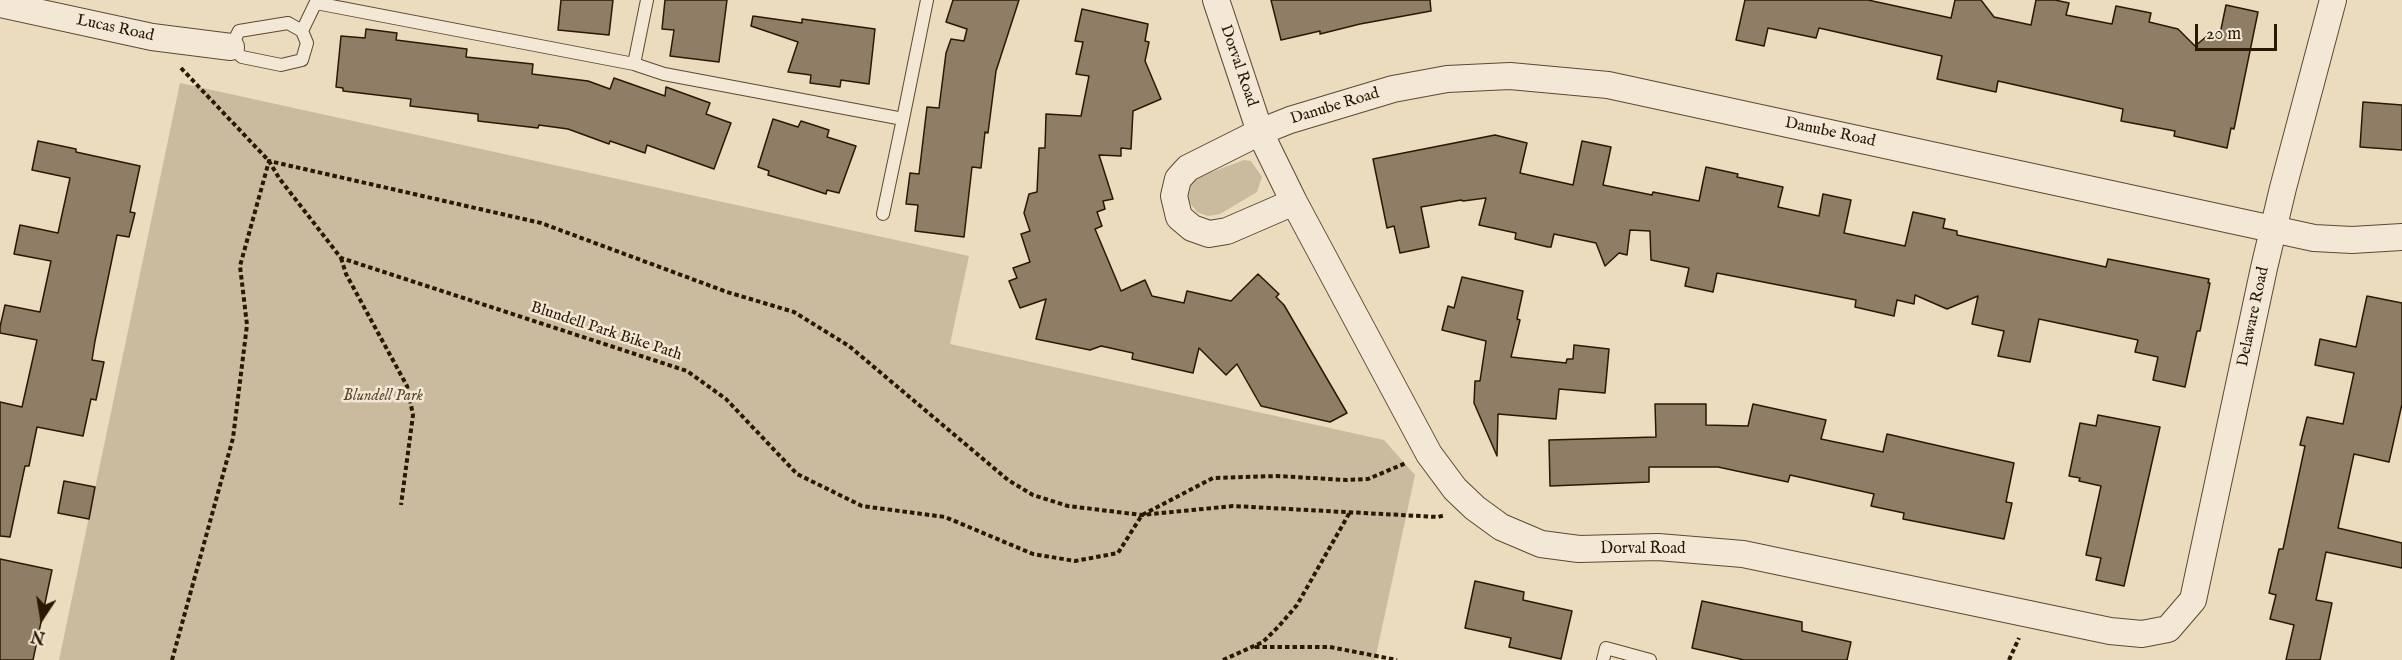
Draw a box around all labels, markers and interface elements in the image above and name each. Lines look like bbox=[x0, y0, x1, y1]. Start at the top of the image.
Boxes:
street label: Lucas Road bbox=[74, 11, 156, 47]
scale bar bbox=[2198, 12, 2280, 50]
street label: Dorval Road bbox=[1215, 23, 1261, 109]
text: 20 m bbox=[2206, 23, 2241, 46]
street label: Danube Road bbox=[1288, 84, 1382, 130]
street label: Danube Road bbox=[1783, 114, 1877, 152]
street label: Delaware Road bbox=[2234, 265, 2274, 369]
street label: Blundell Park Bike Path bbox=[528, 298, 684, 366]
park label: Blundell Park bbox=[343, 387, 423, 407]
street label: Dorval Road bbox=[1600, 540, 1686, 560]
north arrow bbox=[12, 588, 72, 648]
text: N bbox=[29, 624, 47, 647]

